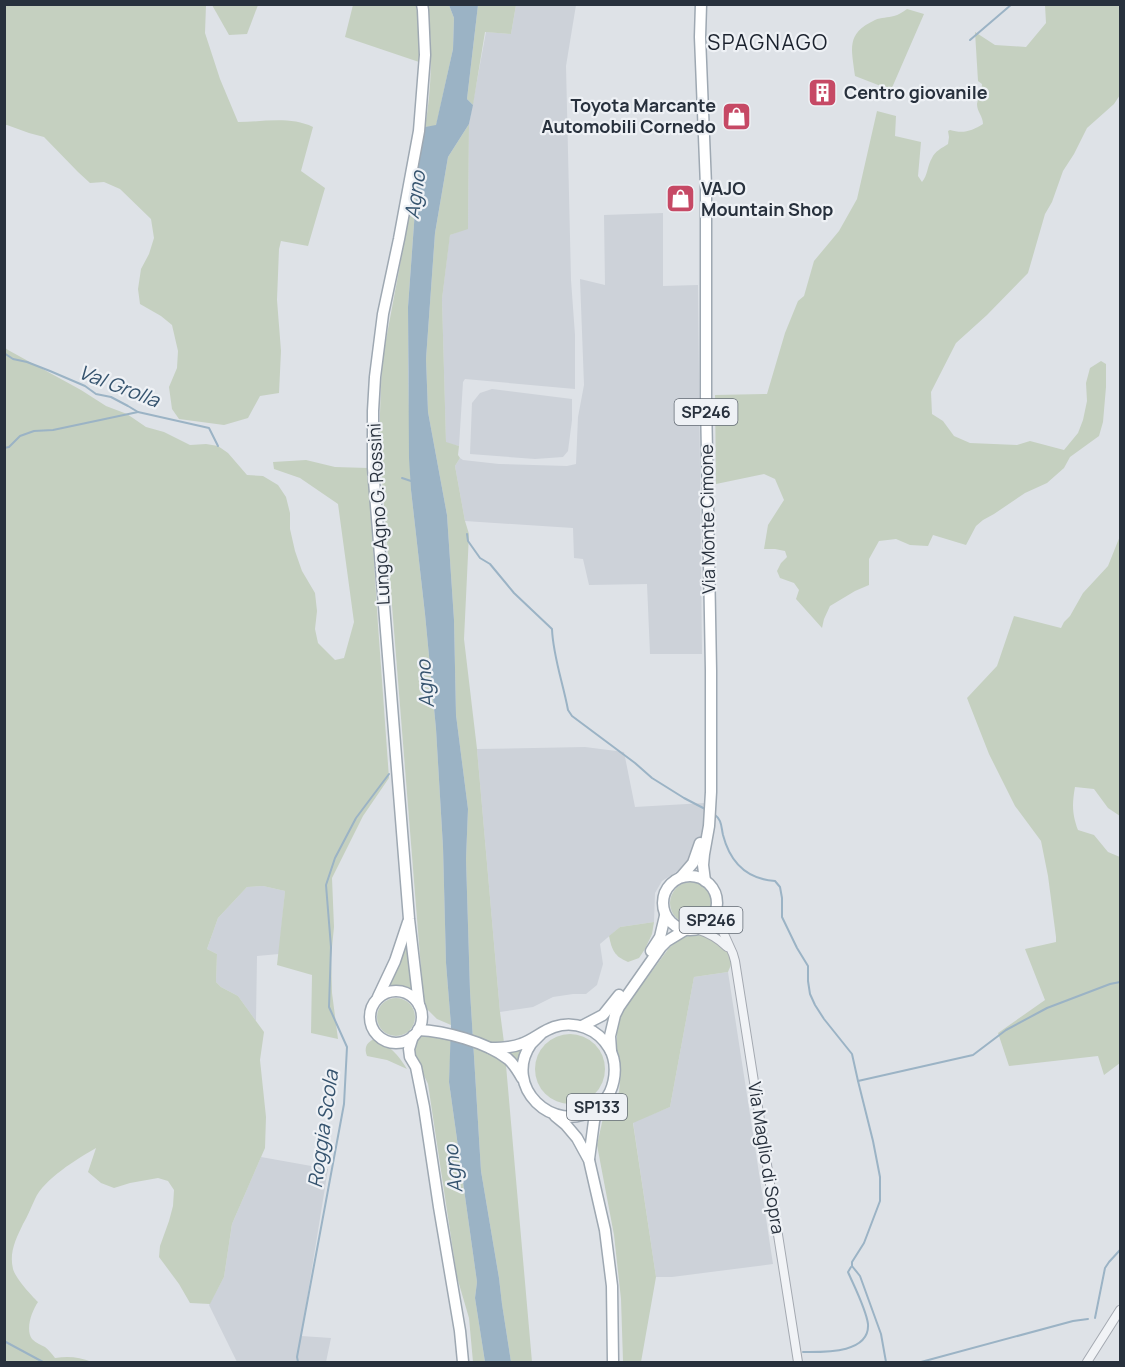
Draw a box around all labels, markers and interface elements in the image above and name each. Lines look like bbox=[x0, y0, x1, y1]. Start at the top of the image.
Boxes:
district label: SPAGNAGO bbox=[707, 28, 829, 56]
building icon: Centro giovanile bbox=[807, 77, 839, 109]
place label: Centro giovanile bbox=[844, 80, 988, 104]
place label: Toyota Marcante Automobili Cornedo bbox=[541, 93, 716, 138]
shop icon: Toyota Marcante Automobili Cornedo bbox=[721, 100, 753, 132]
water label: Agno bbox=[398, 168, 431, 221]
place label: VAJO Mountain Shop bbox=[701, 176, 833, 221]
shop icon: VAJO Mountain Shop bbox=[664, 183, 696, 215]
water label: Val Grolla bbox=[75, 358, 164, 414]
road number: SP246 bbox=[674, 399, 738, 425]
street label: Lungo Agno G. Rossini bbox=[361, 422, 395, 606]
street label: Via Monte Cimone bbox=[694, 444, 720, 594]
water label: Agno bbox=[409, 658, 440, 709]
road number: SP246 bbox=[680, 907, 742, 933]
water label: Roggia Scola bbox=[301, 1067, 344, 1190]
street label: Via Maglio di Sopra bbox=[743, 1080, 791, 1236]
road number: SP133 bbox=[567, 1094, 627, 1120]
water label: Agno bbox=[436, 1143, 468, 1194]

